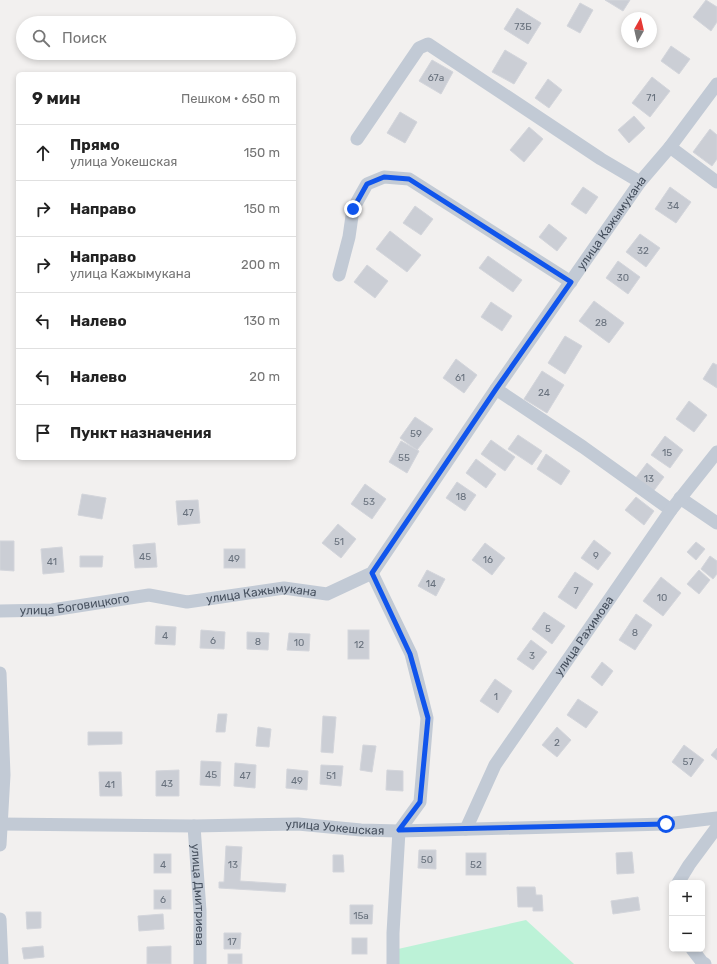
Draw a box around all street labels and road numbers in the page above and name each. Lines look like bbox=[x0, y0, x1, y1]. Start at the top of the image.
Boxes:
street label: улица Кажымукана bbox=[574, 173, 649, 273]
street label: улица Кажымукана bbox=[205, 581, 318, 606]
street label: улица Боговицкого bbox=[20, 591, 130, 618]
street label: улица Рахимова bbox=[552, 593, 617, 679]
street label: улица Уокешская bbox=[285, 817, 384, 838]
street label: улица Дмитриева bbox=[188, 843, 207, 946]

